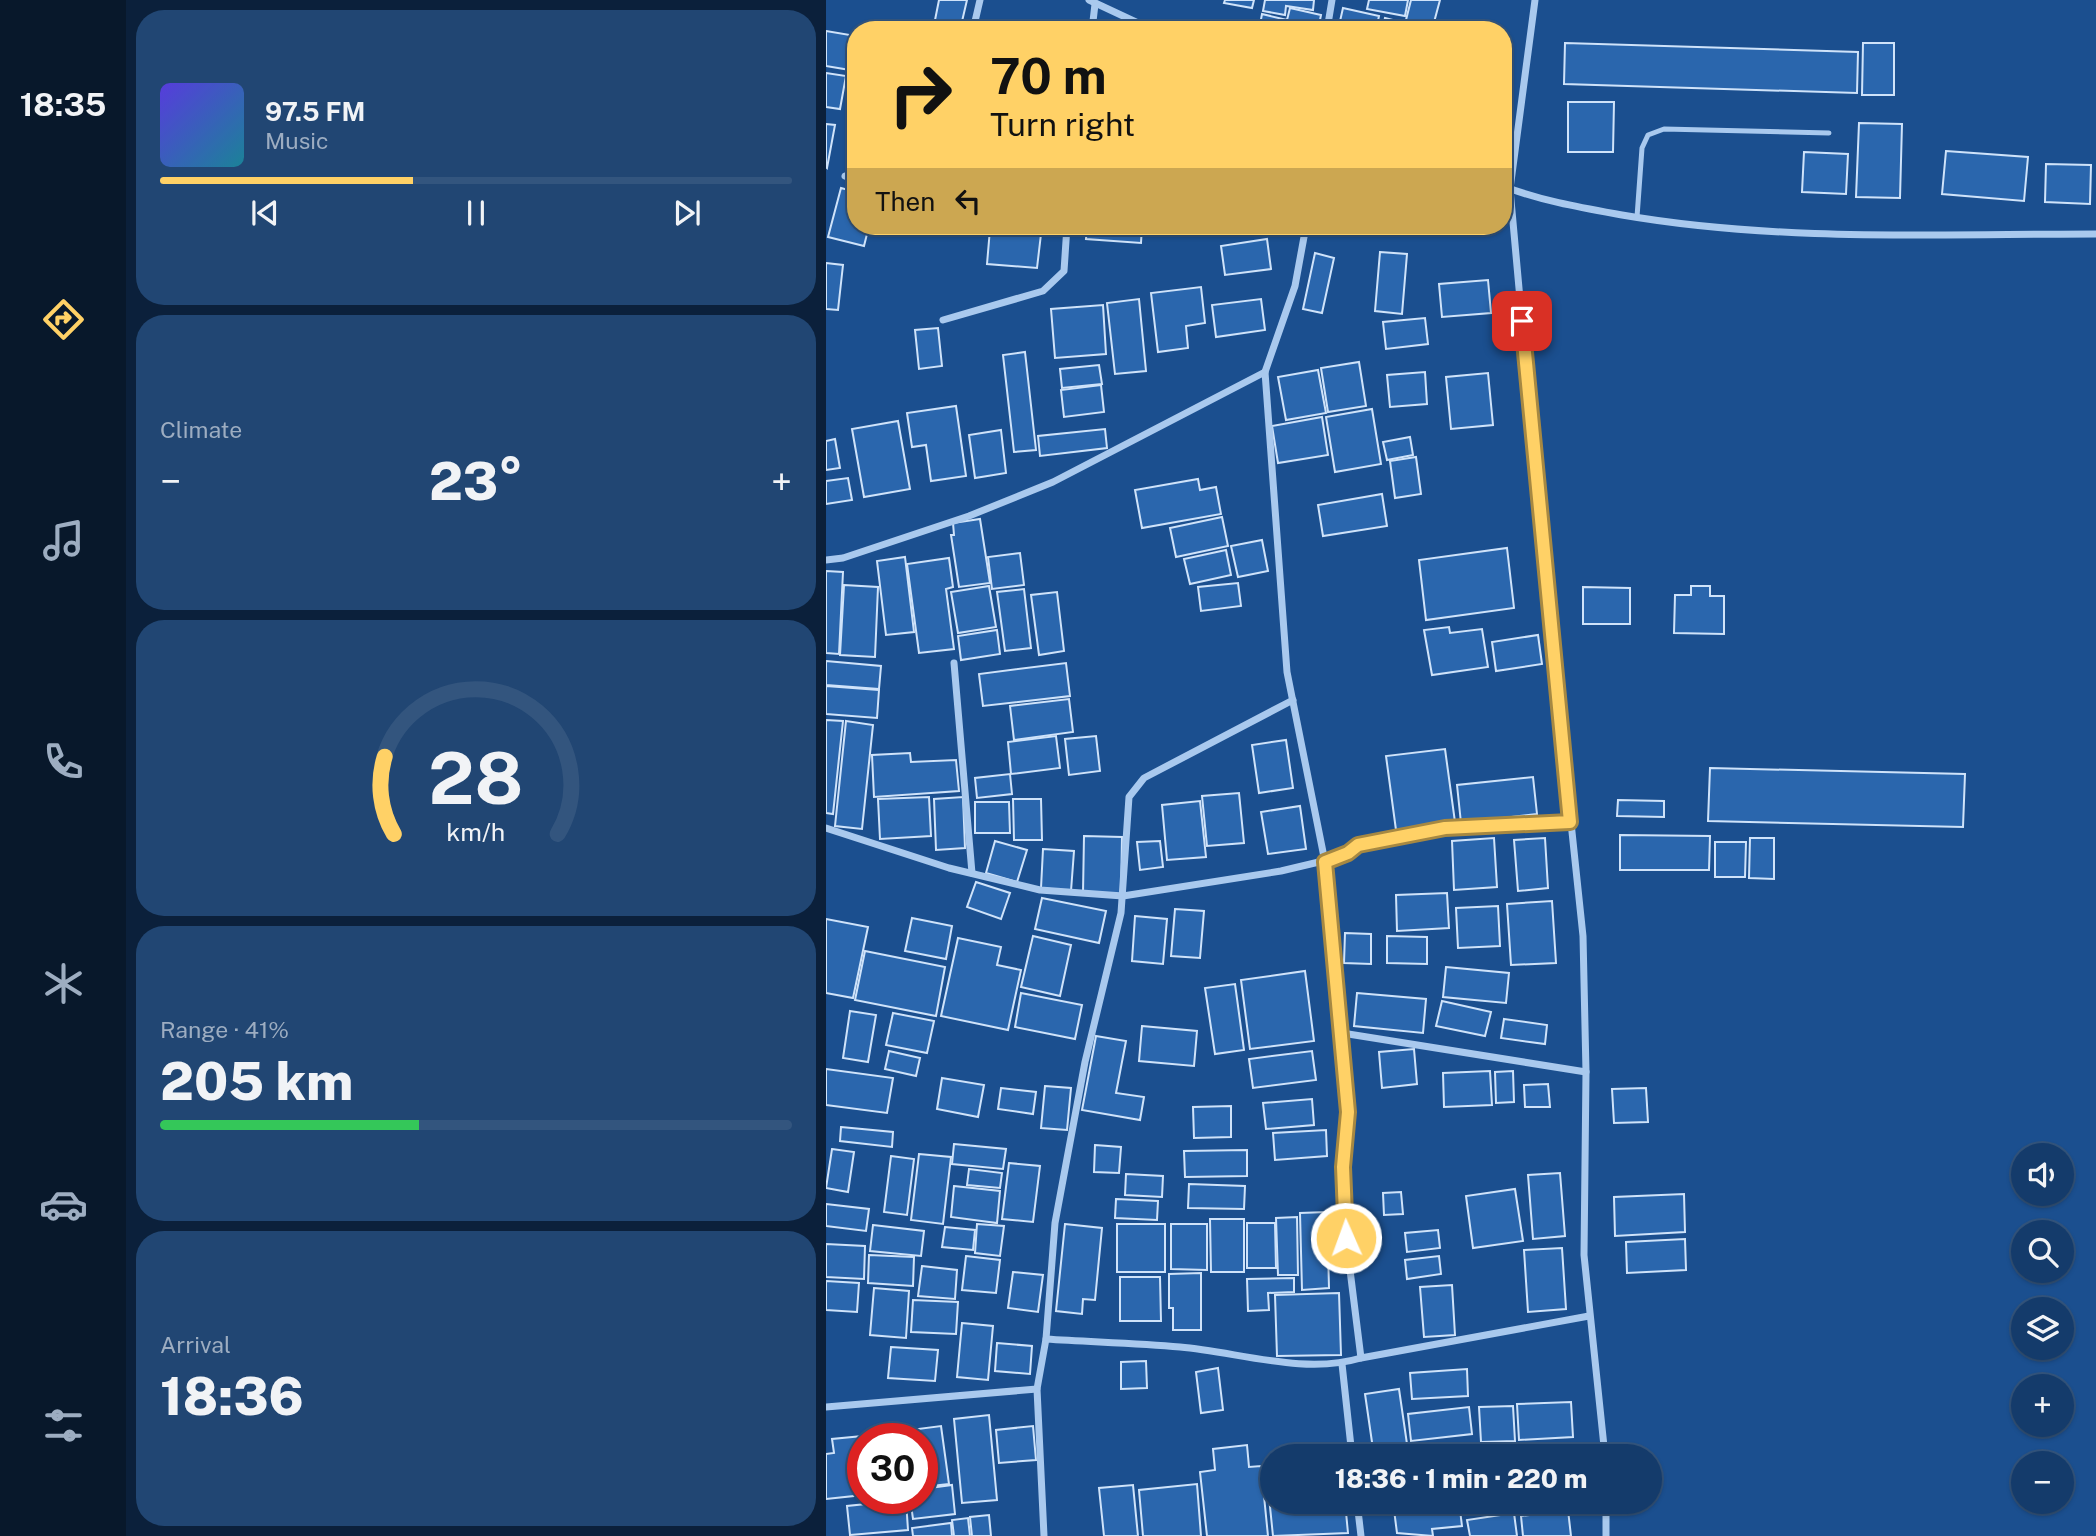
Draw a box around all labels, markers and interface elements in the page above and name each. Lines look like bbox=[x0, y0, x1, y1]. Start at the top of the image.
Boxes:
text: 70 m bbox=[990, 47, 1107, 105]
icon: right bbox=[875, 49, 966, 140]
text: 18:35 bbox=[20, 86, 106, 123]
text: 97.5 FM bbox=[265, 96, 365, 127]
text: Turn right bbox=[990, 106, 1135, 143]
text: Music bbox=[265, 127, 329, 154]
icon: left bbox=[949, 182, 987, 220]
text: Then bbox=[875, 186, 935, 217]
icon: previous bbox=[246, 194, 284, 232]
icon: pause bbox=[457, 194, 495, 232]
icon: next bbox=[668, 194, 706, 232]
pin bbox=[1492, 291, 1552, 351]
icon: directions bbox=[39, 295, 88, 344]
icon: arrive bbox=[1503, 302, 1541, 340]
text: Climate bbox=[160, 416, 242, 443]
text: 23° bbox=[429, 451, 523, 512]
text: − bbox=[160, 459, 181, 504]
text: + bbox=[771, 459, 792, 504]
icon: music bbox=[39, 516, 88, 565]
text: 28 bbox=[428, 735, 524, 820]
icon: phone bbox=[39, 737, 88, 786]
text: km/h bbox=[447, 817, 505, 847]
icon: climate bbox=[39, 959, 88, 1008]
text: Range · 41% bbox=[160, 1016, 289, 1043]
text: 205 km bbox=[160, 1051, 353, 1112]
map controls bbox=[2011, 1143, 2074, 1514]
button: sound bbox=[2011, 1143, 2074, 1206]
icon: car bbox=[39, 1180, 88, 1229]
position arrow bbox=[1309, 1201, 1383, 1275]
button: search bbox=[2011, 1220, 2074, 1283]
button: layers bbox=[2011, 1297, 2074, 1360]
text: Arrival bbox=[160, 1331, 231, 1358]
text: 18:36 bbox=[160, 1366, 304, 1427]
button: + bbox=[2011, 1374, 2074, 1437]
icon: filters bbox=[39, 1401, 88, 1450]
speed limit sign: 30 bbox=[847, 1423, 938, 1514]
button: − bbox=[2011, 1451, 2074, 1514]
text: 18:36 · 1 min · 220 m bbox=[1335, 1463, 1587, 1494]

